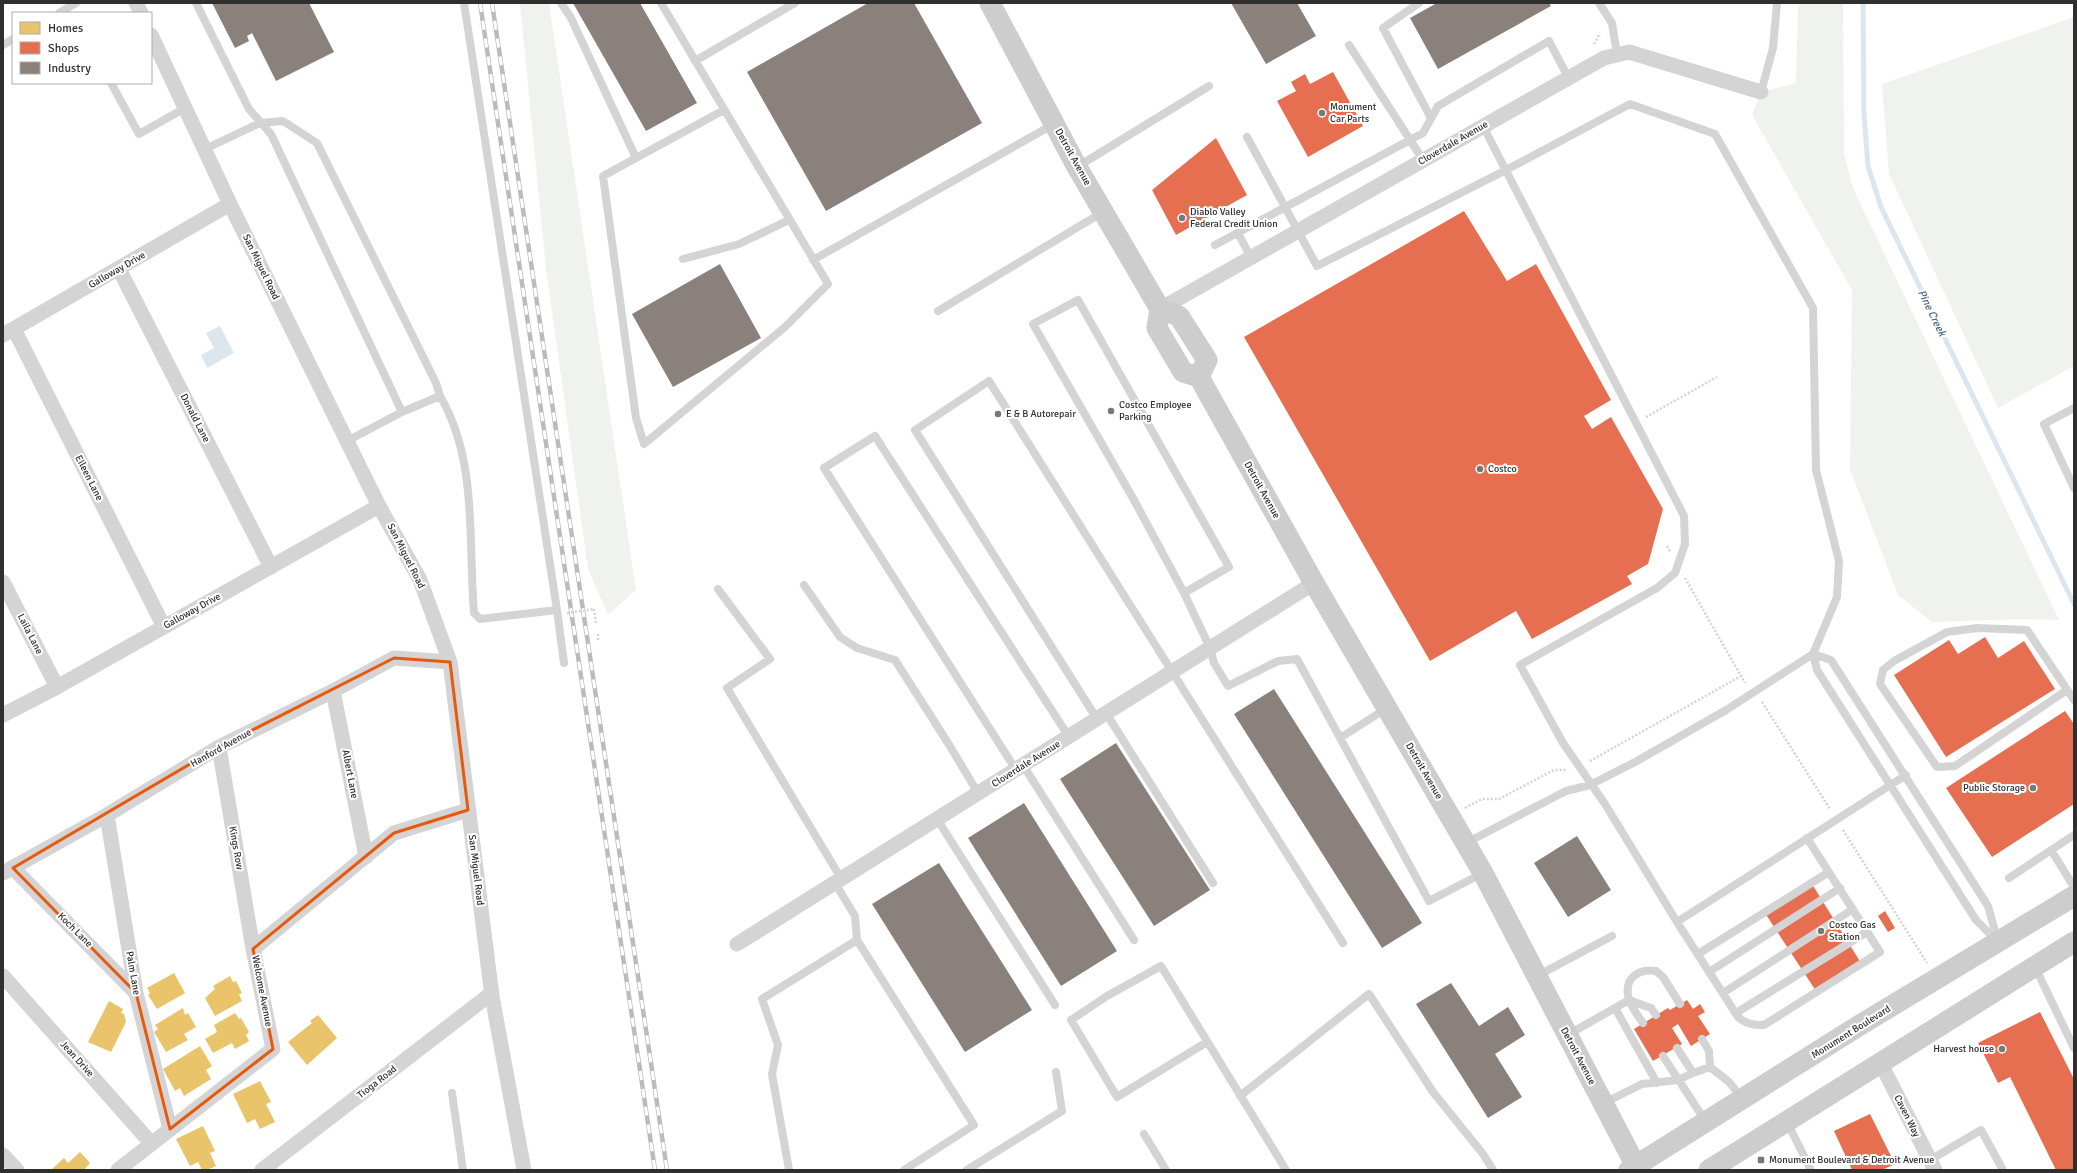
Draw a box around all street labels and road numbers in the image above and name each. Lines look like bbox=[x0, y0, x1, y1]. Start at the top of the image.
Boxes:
street label: Cloverdale Avenue bbox=[1416, 118, 1490, 168]
street label: Detroit Avenue bbox=[1052, 126, 1094, 188]
street label: San Miguel Road bbox=[240, 232, 282, 302]
street label: Galloway Drive bbox=[86, 249, 148, 291]
street label: Donald Lane bbox=[178, 392, 212, 444]
street label: Eileen Lane bbox=[72, 453, 106, 503]
street label: Detroit Avenue bbox=[1241, 459, 1283, 521]
street label: San Miguel Road bbox=[384, 521, 428, 591]
street label: Galloway Drive bbox=[161, 590, 223, 632]
street label: Laila Lane bbox=[15, 612, 45, 656]
street label: Hanford Avenue bbox=[188, 726, 254, 770]
street label: Cloverdale Avenue bbox=[989, 738, 1063, 790]
street label: Detroit Avenue bbox=[1403, 741, 1445, 801]
street label: Albert Lane bbox=[339, 749, 361, 799]
street label: Kings Row bbox=[226, 825, 246, 872]
street label: San Miguel Road bbox=[466, 834, 486, 906]
street label: Koch Lane bbox=[55, 910, 95, 950]
street label: Palm Lane bbox=[123, 950, 143, 996]
street label: Welcome Avenue bbox=[249, 954, 275, 1028]
street label: Monument Boulevard bbox=[1809, 1003, 1893, 1061]
street label: Detroit Avenue bbox=[1558, 1025, 1598, 1087]
street label: Jean Drive bbox=[58, 1038, 96, 1080]
street label: Tioga Road bbox=[355, 1063, 399, 1101]
street label: Caven Way bbox=[1891, 1093, 1923, 1139]

